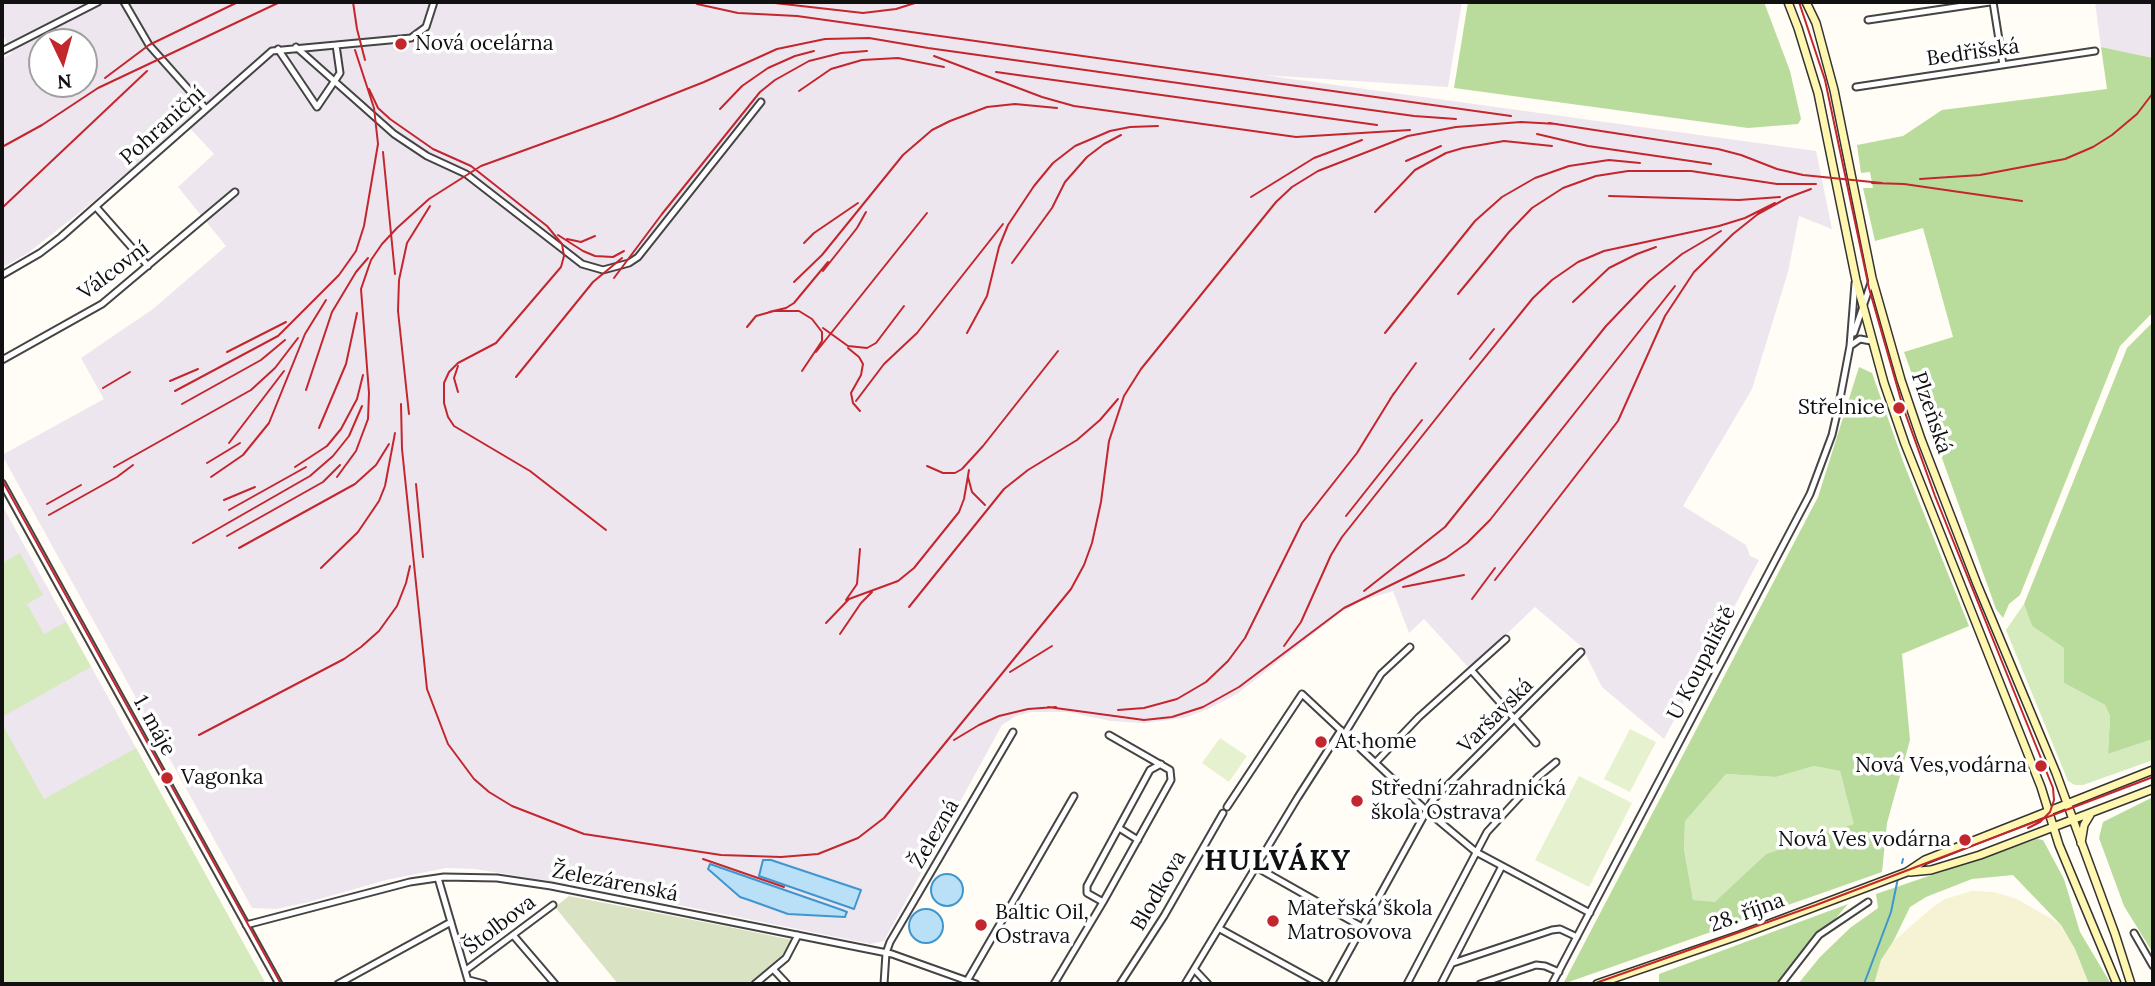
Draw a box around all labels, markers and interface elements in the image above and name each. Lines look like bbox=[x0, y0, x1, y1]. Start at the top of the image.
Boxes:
north arrow bbox=[28, 28, 98, 98]
place label: Nová ocelárna bbox=[415, 31, 554, 57]
street label: Bedřišská bbox=[1925, 34, 2021, 72]
marker: Nová ocelárna bbox=[393, 36, 409, 52]
text: N bbox=[56, 69, 73, 95]
street label: Pohraniční bbox=[115, 81, 211, 171]
street label: Válcovní bbox=[74, 236, 154, 306]
street label: Plzeňská bbox=[1905, 369, 1957, 457]
place label: Střelnice bbox=[1798, 395, 1885, 421]
marker: Střelnice bbox=[1891, 400, 1907, 416]
street label: U Koupaliště bbox=[1663, 602, 1741, 724]
street label: Varšavská bbox=[1453, 673, 1539, 759]
street label: 1. máje bbox=[127, 692, 181, 760]
place label: At home bbox=[1335, 729, 1417, 755]
marker: At home bbox=[1313, 734, 1329, 750]
place label: Nová Ves,vodárna bbox=[1855, 753, 2027, 779]
marker: Nová Ves,vodárna bbox=[2033, 758, 2049, 774]
place label: Vagonka bbox=[181, 765, 264, 791]
marker: Vagonka bbox=[159, 770, 175, 786]
place label: Střední zahradnická škola Ostrava bbox=[1371, 776, 1566, 826]
marker: Střední zahradnická škola Ostrava bbox=[1349, 793, 1365, 809]
street label: Železná bbox=[905, 795, 965, 873]
place label: Nová Ves vodárna bbox=[1778, 827, 1951, 853]
marker: Nová Ves vodárna bbox=[1957, 832, 1973, 848]
district label: HULVÁKY bbox=[1205, 845, 1351, 879]
street label: Blodkova bbox=[1126, 847, 1192, 935]
street label: Železárenská bbox=[550, 858, 680, 908]
street label: 28. října bbox=[1706, 888, 1788, 938]
street label: Štolbova bbox=[459, 890, 541, 960]
place label: Mateřská škola Matrosovova bbox=[1287, 896, 1433, 946]
place label: Baltic Oil, Ostrava bbox=[995, 900, 1089, 950]
marker: Mateřská škola Matrosovova bbox=[1265, 913, 1281, 929]
marker: Baltic Oil, Ostrava bbox=[973, 917, 989, 933]

